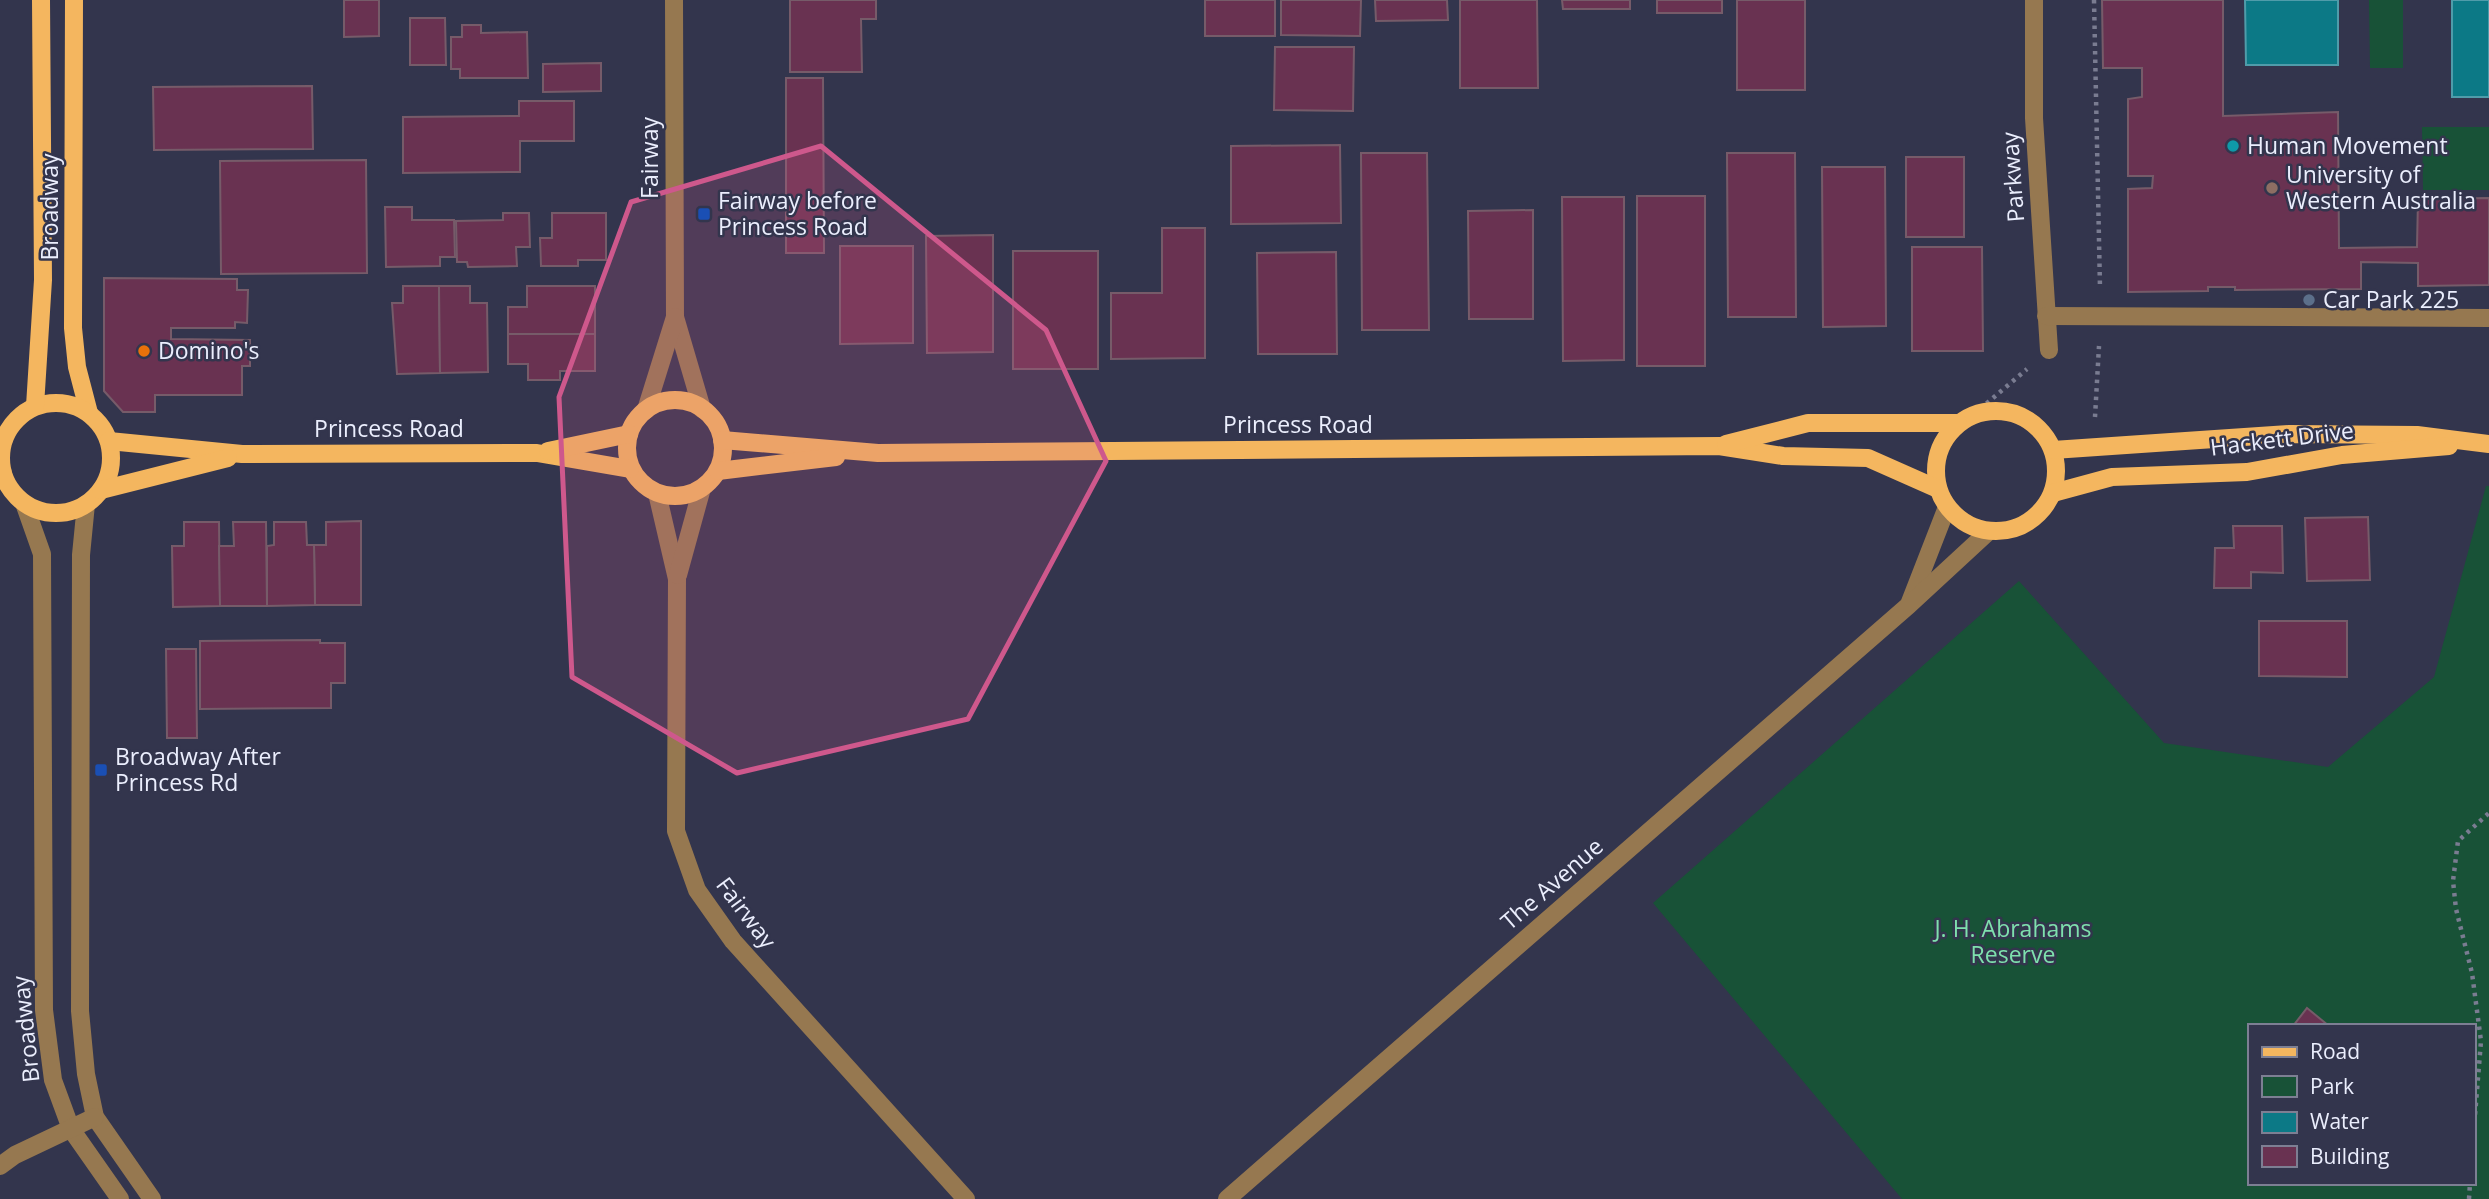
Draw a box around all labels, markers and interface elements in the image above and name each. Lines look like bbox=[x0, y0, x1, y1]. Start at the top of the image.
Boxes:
street label: Fairway bbox=[633, 117, 665, 199]
place label: Human Movement bbox=[2247, 129, 2448, 161]
street label: Parkway bbox=[1993, 130, 2031, 223]
marker: Human Movement bbox=[2225, 138, 2241, 154]
street label: Broadway bbox=[33, 153, 65, 261]
place label: University of Western Australia bbox=[2286, 158, 2476, 216]
marker: University of Western Australia bbox=[2264, 180, 2280, 196]
place label: Fairway before Princess Road bbox=[718, 184, 877, 242]
marker: Fairway before Princess Road bbox=[696, 206, 712, 222]
place label: Car Park 225 bbox=[2323, 283, 2459, 315]
marker: Car Park 225 bbox=[2301, 292, 2317, 308]
place label: Domino's bbox=[158, 334, 260, 366]
marker: Domino's bbox=[136, 343, 152, 359]
street label: Princess Road bbox=[1223, 408, 1373, 440]
street label: Princess Road bbox=[314, 412, 464, 444]
street label: Hackett Drive bbox=[2208, 413, 2356, 463]
place label: Broadway After Princess Rd bbox=[115, 740, 281, 798]
marker: Broadway After Princess Rd bbox=[93, 762, 109, 778]
street label: The Avenue bbox=[1493, 830, 1609, 937]
street label: Fairway bbox=[709, 870, 785, 955]
park label: J. H. Abrahams Reserve bbox=[1932, 912, 2092, 970]
street label: Broadway bbox=[3, 974, 47, 1084]
legend bbox=[2248, 1024, 2475, 1185]
text: Road bbox=[2310, 1037, 2360, 1065]
text: Park bbox=[2310, 1072, 2354, 1100]
text: Water bbox=[2310, 1107, 2369, 1135]
text: Building bbox=[2310, 1142, 2389, 1170]

